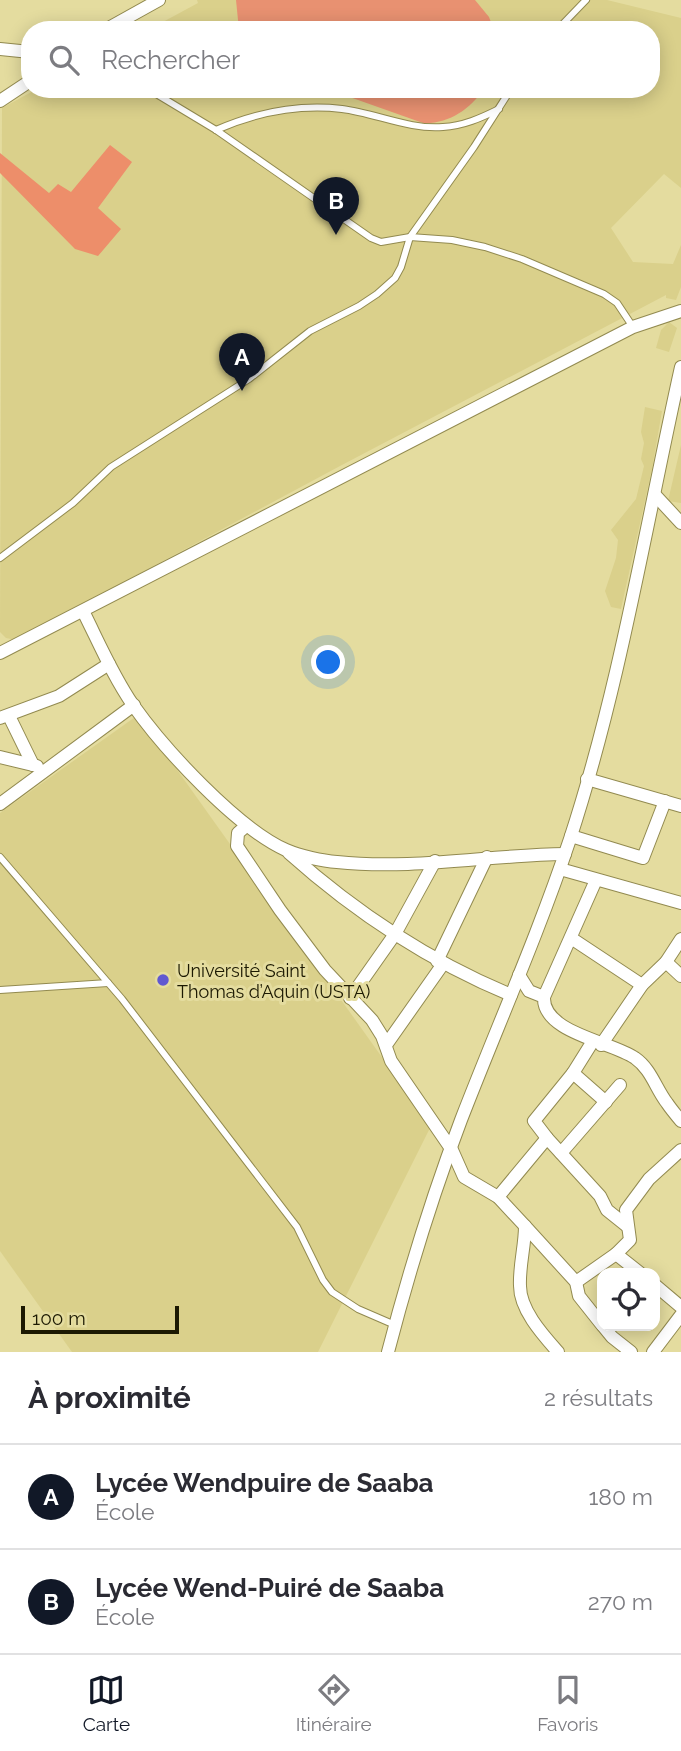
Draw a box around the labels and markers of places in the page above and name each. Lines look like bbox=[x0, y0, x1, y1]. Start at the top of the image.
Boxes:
pin: B bbox=[313, 177, 359, 235]
pin: A bbox=[219, 333, 265, 391]
place label: Université Saint Thomas d’Aquin (USTA) bbox=[177, 960, 371, 1002]
marker: Université Saint Thomas d’Aquin (USTA) bbox=[155, 972, 171, 988]

